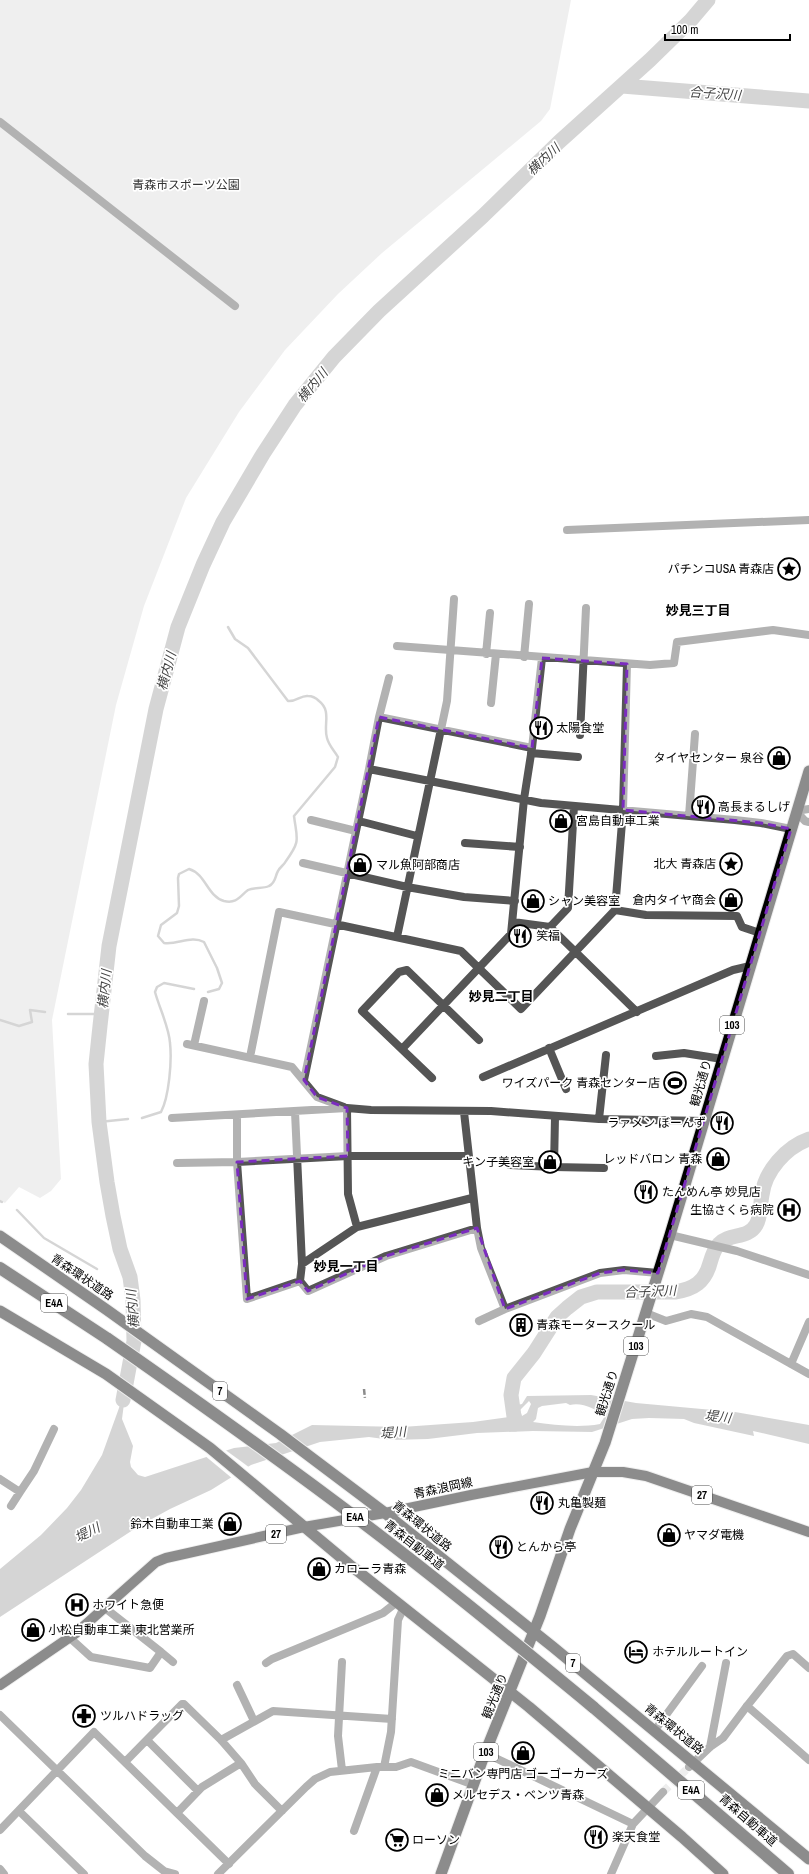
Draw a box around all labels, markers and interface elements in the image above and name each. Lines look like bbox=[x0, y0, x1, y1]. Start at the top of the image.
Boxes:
scale bar bbox=[665, 16, 790, 42]
text: 100 m bbox=[671, 22, 698, 38]
water label: 合子沢川 bbox=[688, 83, 743, 104]
water label: 横内川 bbox=[523, 138, 565, 179]
park label: 青森市スポーツ公園 bbox=[132, 177, 240, 193]
water label: 横内川 bbox=[293, 363, 333, 406]
place icon: パチンコUSA 青森店 bbox=[776, 556, 802, 582]
place label: パチンコUSA 青森店 bbox=[668, 561, 774, 577]
district label: 妙見三丁目 bbox=[665, 602, 731, 619]
water label: 横内川 bbox=[153, 648, 180, 692]
restaurant icon: 太陽食堂 bbox=[528, 715, 554, 741]
place label: 太陽食堂 bbox=[556, 720, 604, 736]
shop icon: タイヤセンター 泉谷 bbox=[766, 745, 792, 771]
place label: タイヤセンター 泉谷 bbox=[654, 750, 764, 766]
restaurant icon: 高長まるしげ bbox=[690, 794, 716, 820]
place label: 高長まるしげ bbox=[718, 799, 790, 815]
shop icon: 宮島自動車工業 bbox=[548, 808, 574, 834]
place label: 宮島自動車工業 bbox=[576, 813, 660, 829]
place icon: 北大 青森店 bbox=[718, 851, 744, 877]
shop icon: マル魚阿部商店 bbox=[347, 852, 373, 878]
place label: 北大 青森店 bbox=[653, 856, 716, 872]
place label: マル魚阿部商店 bbox=[376, 857, 460, 873]
shop icon: 倉内タイヤ商会 bbox=[718, 887, 744, 913]
shop icon: シャン美容室 bbox=[520, 888, 546, 914]
place label: 倉内タイヤ商会 bbox=[632, 892, 716, 908]
place label: シャン美容室 bbox=[548, 893, 620, 909]
restaurant icon: 笑福 bbox=[507, 923, 533, 949]
place label: 笑福 bbox=[536, 928, 560, 944]
water label: 横内川 bbox=[94, 967, 115, 1009]
district label: 妙見二丁目 bbox=[468, 988, 534, 1005]
road number: 103 bbox=[720, 1016, 744, 1034]
street label: 観光通り bbox=[687, 1058, 715, 1108]
sports icon: ワイズパーク 青森センター店 bbox=[662, 1070, 688, 1096]
place label: ワイズパーク 青森センター店 bbox=[502, 1075, 660, 1091]
restaurant icon: ラァメン ぼーんず bbox=[709, 1110, 735, 1136]
place label: ラァメン ぼーんず bbox=[607, 1115, 706, 1131]
shop icon: レッドバロン 青森 bbox=[705, 1146, 731, 1172]
shop icon: キン子美容室 bbox=[537, 1149, 563, 1175]
place label: レッドバロン 青森 bbox=[603, 1151, 702, 1167]
place label: キン子美容室 bbox=[462, 1154, 534, 1170]
restaurant icon: たんめん亭 妙見店 bbox=[633, 1179, 659, 1205]
place label: たんめん亭 妙見店 bbox=[662, 1184, 761, 1200]
hospital icon: 生協さくら病院 bbox=[776, 1197, 802, 1223]
place label: 生協さくら病院 bbox=[690, 1202, 774, 1218]
street label: 青森環状道路 bbox=[48, 1250, 116, 1304]
district label: 妙見一丁目 bbox=[313, 1258, 379, 1275]
water label: 合子沢川 bbox=[624, 1282, 678, 1301]
water label: 横内川 bbox=[122, 1287, 143, 1329]
road number: E4A bbox=[41, 1294, 67, 1312]
building icon: 青森モータースクール bbox=[508, 1312, 534, 1338]
place label: 青森モータースクール bbox=[536, 1317, 655, 1333]
road number: 103 bbox=[624, 1337, 648, 1355]
street label: 観光通り bbox=[592, 1368, 622, 1418]
road number: 7 bbox=[213, 1382, 227, 1400]
water label: 堤川 bbox=[704, 1406, 734, 1427]
water label: 堤川 bbox=[379, 1423, 409, 1442]
street label: 青森浪岡線 bbox=[412, 1474, 474, 1502]
road number: 27 bbox=[692, 1486, 712, 1504]
restaurant icon: 丸亀製麺 bbox=[529, 1490, 555, 1516]
place label: 丸亀製麺 bbox=[558, 1495, 606, 1511]
street label: 青森環状道路 bbox=[389, 1497, 455, 1555]
road number: E4A bbox=[342, 1508, 368, 1526]
shop icon: 鈴木自動車工業 bbox=[217, 1511, 243, 1537]
place label: 鈴木自動車工業 bbox=[130, 1516, 214, 1532]
street label: 青森自動車道 bbox=[381, 1517, 447, 1573]
water label: 堤川 bbox=[72, 1518, 104, 1546]
shop icon: ヤマダ電機 bbox=[656, 1522, 682, 1548]
road number: 27 bbox=[266, 1525, 286, 1543]
place label: ヤマダ電機 bbox=[684, 1527, 744, 1543]
restaurant icon: とんから亭 bbox=[488, 1534, 514, 1560]
place label: とんから亭 bbox=[516, 1539, 576, 1555]
shop icon: カローラ青森 bbox=[306, 1556, 332, 1582]
place label: カローラ青森 bbox=[334, 1561, 406, 1577]
hospital icon: ホワイト急便 bbox=[64, 1592, 90, 1618]
place label: ホワイト急便 bbox=[92, 1597, 164, 1613]
shop icon: 小松自動車工業 東北営業所 bbox=[20, 1617, 46, 1643]
place label: 小松自動車工業 東北営業所 bbox=[48, 1622, 195, 1638]
hotel icon: ホテルルートイン bbox=[623, 1639, 649, 1665]
place label: ホテルルートイン bbox=[652, 1644, 748, 1660]
road number: 7 bbox=[566, 1654, 580, 1672]
street label: 観光通り bbox=[479, 1671, 511, 1721]
street label: 青森環状道路 bbox=[641, 1700, 707, 1758]
pharmacy icon: ツルハドラッグ bbox=[71, 1703, 97, 1729]
place label: ツルハドラッグ bbox=[100, 1708, 184, 1724]
shop icon: ミニバン専門店 ゴーゴーカーズ bbox=[510, 1740, 536, 1766]
road number: 103 bbox=[474, 1743, 498, 1761]
place label: ミニバン専門店 ゴーゴーカーズ bbox=[438, 1766, 608, 1782]
road number: E4A bbox=[678, 1781, 704, 1799]
shop icon: メルセデス・ベンツ青森 bbox=[424, 1782, 450, 1808]
place label: メルセデス・ベンツ青森 bbox=[452, 1787, 584, 1803]
street label: 青森自動車道 bbox=[716, 1790, 780, 1850]
restaurant icon: 楽天食堂 bbox=[583, 1824, 609, 1850]
supermarket icon: ローソン bbox=[384, 1827, 410, 1853]
place label: 楽天食堂 bbox=[612, 1829, 660, 1845]
place label: ローソン bbox=[412, 1832, 460, 1848]

